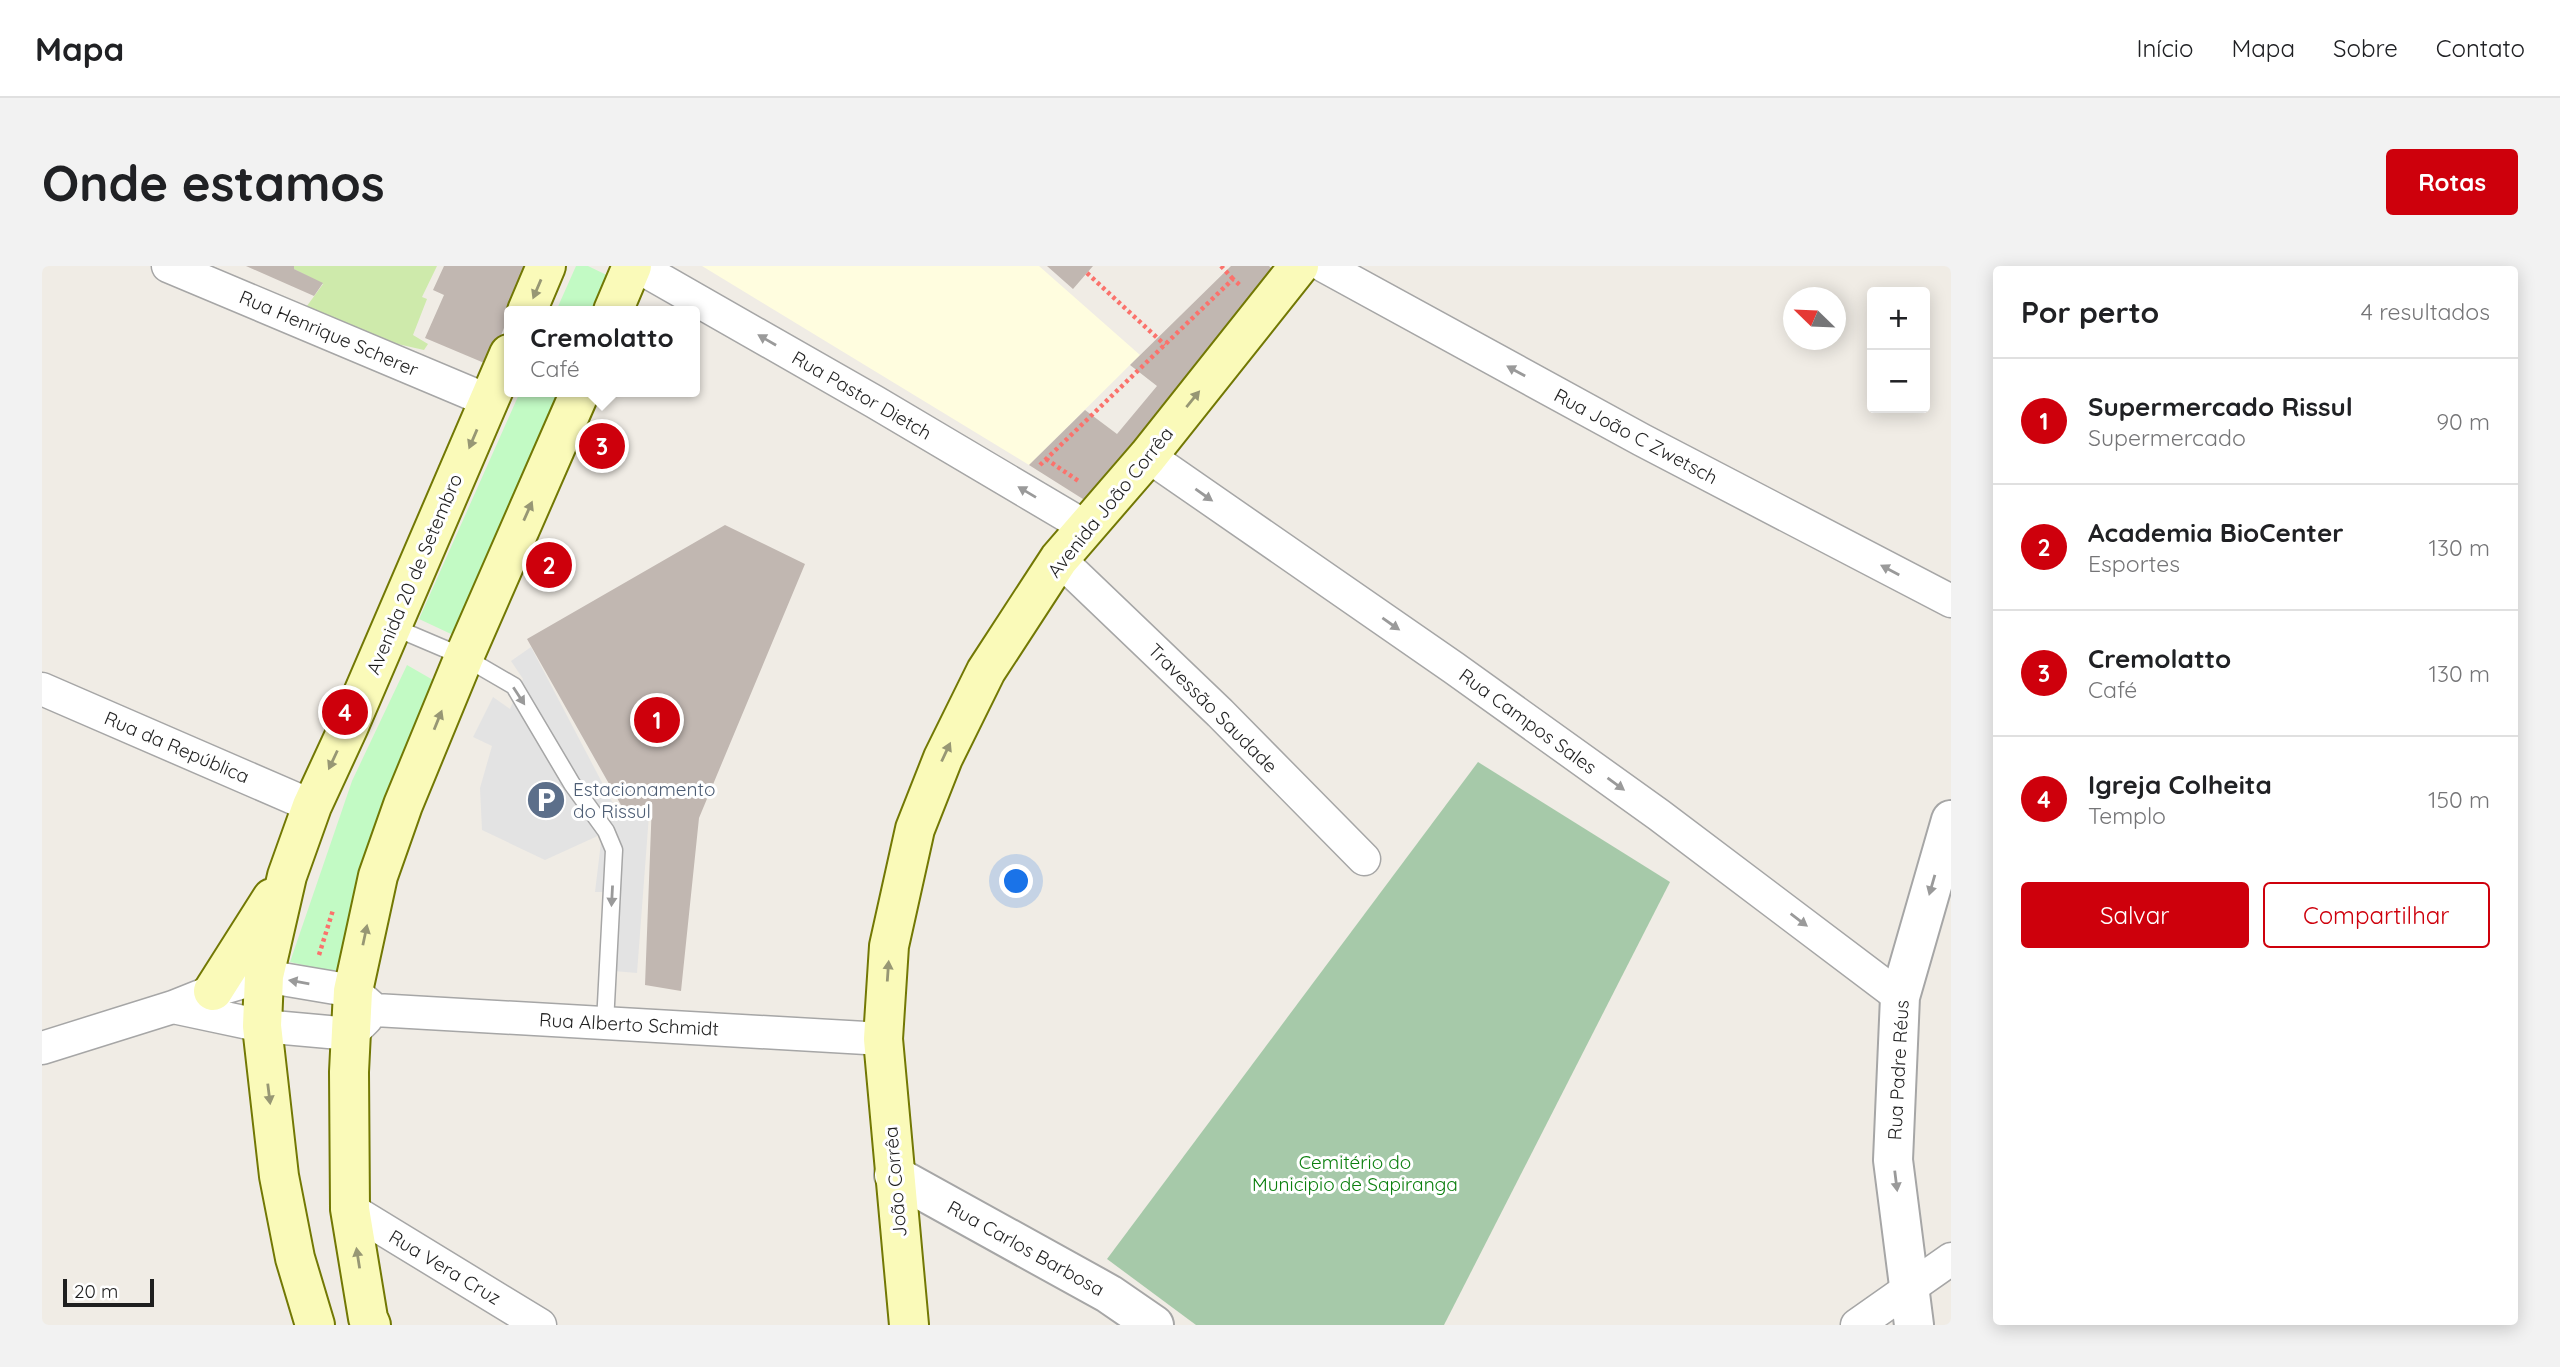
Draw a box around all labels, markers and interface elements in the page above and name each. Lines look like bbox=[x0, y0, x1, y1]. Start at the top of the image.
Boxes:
text: Mapa bbox=[35, 28, 124, 69]
text: Início bbox=[2136, 33, 2193, 63]
text: Mapa bbox=[2231, 33, 2295, 63]
text: Sobre bbox=[2333, 33, 2398, 63]
text: Contato bbox=[2436, 33, 2525, 63]
button: Rotas bbox=[2386, 149, 2518, 215]
text: Onde estamos bbox=[42, 152, 385, 213]
one-way arrow bbox=[531, 278, 542, 299]
street label: Rua Henrique Scherer bbox=[236, 284, 423, 382]
north arrow bbox=[1783, 287, 1846, 350]
map controls bbox=[1867, 287, 1930, 413]
button: + bbox=[1867, 287, 1930, 350]
text: Por perto bbox=[2021, 293, 2159, 331]
text: 4 resultados bbox=[2361, 297, 2490, 326]
popup bbox=[504, 306, 700, 397]
text: Cremolatto bbox=[530, 321, 674, 354]
one-way arrow bbox=[757, 334, 777, 346]
street label: Rua Pastor Dietch bbox=[788, 345, 936, 445]
button: − bbox=[1867, 350, 1930, 413]
text: Café bbox=[530, 354, 580, 383]
one-way arrow bbox=[1506, 366, 1526, 378]
street label: Rua João C Zwetsch bbox=[1550, 383, 1722, 489]
text: Supermercado Rissul bbox=[2088, 390, 2353, 423]
one-way arrow bbox=[1185, 391, 1200, 409]
text: 1 bbox=[2040, 407, 2048, 436]
text: 90 m bbox=[2436, 407, 2490, 436]
pin: 3 bbox=[579, 420, 625, 472]
street label: Avenida João Corrêa bbox=[1042, 422, 1178, 582]
text: Supermercado bbox=[2088, 423, 2246, 452]
one-way arrow bbox=[467, 429, 479, 449]
street label: Avenida 20 de Setembro bbox=[361, 470, 467, 678]
one-way arrow bbox=[1017, 486, 1036, 498]
one-way arrow bbox=[1194, 488, 1213, 501]
one-way arrow bbox=[522, 501, 534, 521]
text: Academia BioCenter bbox=[2088, 516, 2344, 549]
text: 2 bbox=[2037, 533, 2051, 562]
text: 130 m bbox=[2428, 533, 2490, 562]
pin: 2 bbox=[526, 539, 572, 591]
text: Esportes bbox=[2088, 549, 2180, 578]
one-way arrow bbox=[1880, 564, 1900, 576]
one-way arrow bbox=[1382, 617, 1400, 631]
street label: Travessão Saudade bbox=[1143, 638, 1283, 778]
text: Cremolatto bbox=[2088, 642, 2231, 675]
text: 3 bbox=[2038, 659, 2050, 688]
text: 130 m bbox=[2428, 659, 2490, 688]
street label: Rua Campos Sales bbox=[1454, 663, 1602, 779]
text: Café bbox=[2088, 675, 2137, 704]
pin: 4 bbox=[322, 686, 368, 738]
one-way arrow bbox=[512, 687, 526, 705]
pin: 1 bbox=[634, 694, 680, 746]
street label: Rua da República bbox=[101, 706, 253, 788]
one-way arrow bbox=[433, 709, 444, 730]
one-way arrow bbox=[940, 742, 952, 762]
one-way arrow bbox=[327, 750, 339, 770]
text: Igreja Colheita bbox=[2088, 768, 2272, 801]
place label: Estacionamento do Rissul bbox=[573, 777, 715, 823]
one-way arrow bbox=[1607, 777, 1625, 791]
parking icon: Estacionamento do Rissul bbox=[525, 779, 567, 821]
text: 4 bbox=[2037, 785, 2051, 814]
text: 150 m bbox=[2428, 785, 2490, 814]
text: Templo bbox=[2088, 801, 2166, 830]
your location bbox=[999, 864, 1033, 898]
one-way arrow bbox=[1926, 875, 1937, 897]
button: Salvar bbox=[2021, 882, 2249, 948]
button: Compartilhar bbox=[2263, 882, 2490, 948]
one-way arrow bbox=[606, 885, 617, 907]
one-way arrow bbox=[1789, 913, 1807, 928]
one-way arrow bbox=[360, 924, 371, 946]
one-way arrow bbox=[883, 960, 894, 982]
one-way arrow bbox=[288, 976, 310, 987]
street label: Rua Padre Réus bbox=[1882, 999, 1914, 1141]
street label: Rua Alberto Schmidt bbox=[539, 1007, 719, 1041]
one-way arrow bbox=[264, 1083, 275, 1105]
street label: João Corrêa bbox=[878, 1126, 912, 1238]
park label: Cemitério do Municipio de Sapiranga bbox=[1252, 1150, 1458, 1196]
one-way arrow bbox=[1891, 1171, 1902, 1193]
street label: Rua Carlos Barbosa bbox=[943, 1195, 1109, 1301]
street label: Rua Vera Cruz bbox=[385, 1224, 505, 1310]
one-way arrow bbox=[352, 1247, 363, 1269]
scale bar bbox=[63, 1276, 154, 1308]
text: 20 m bbox=[74, 1279, 118, 1303]

